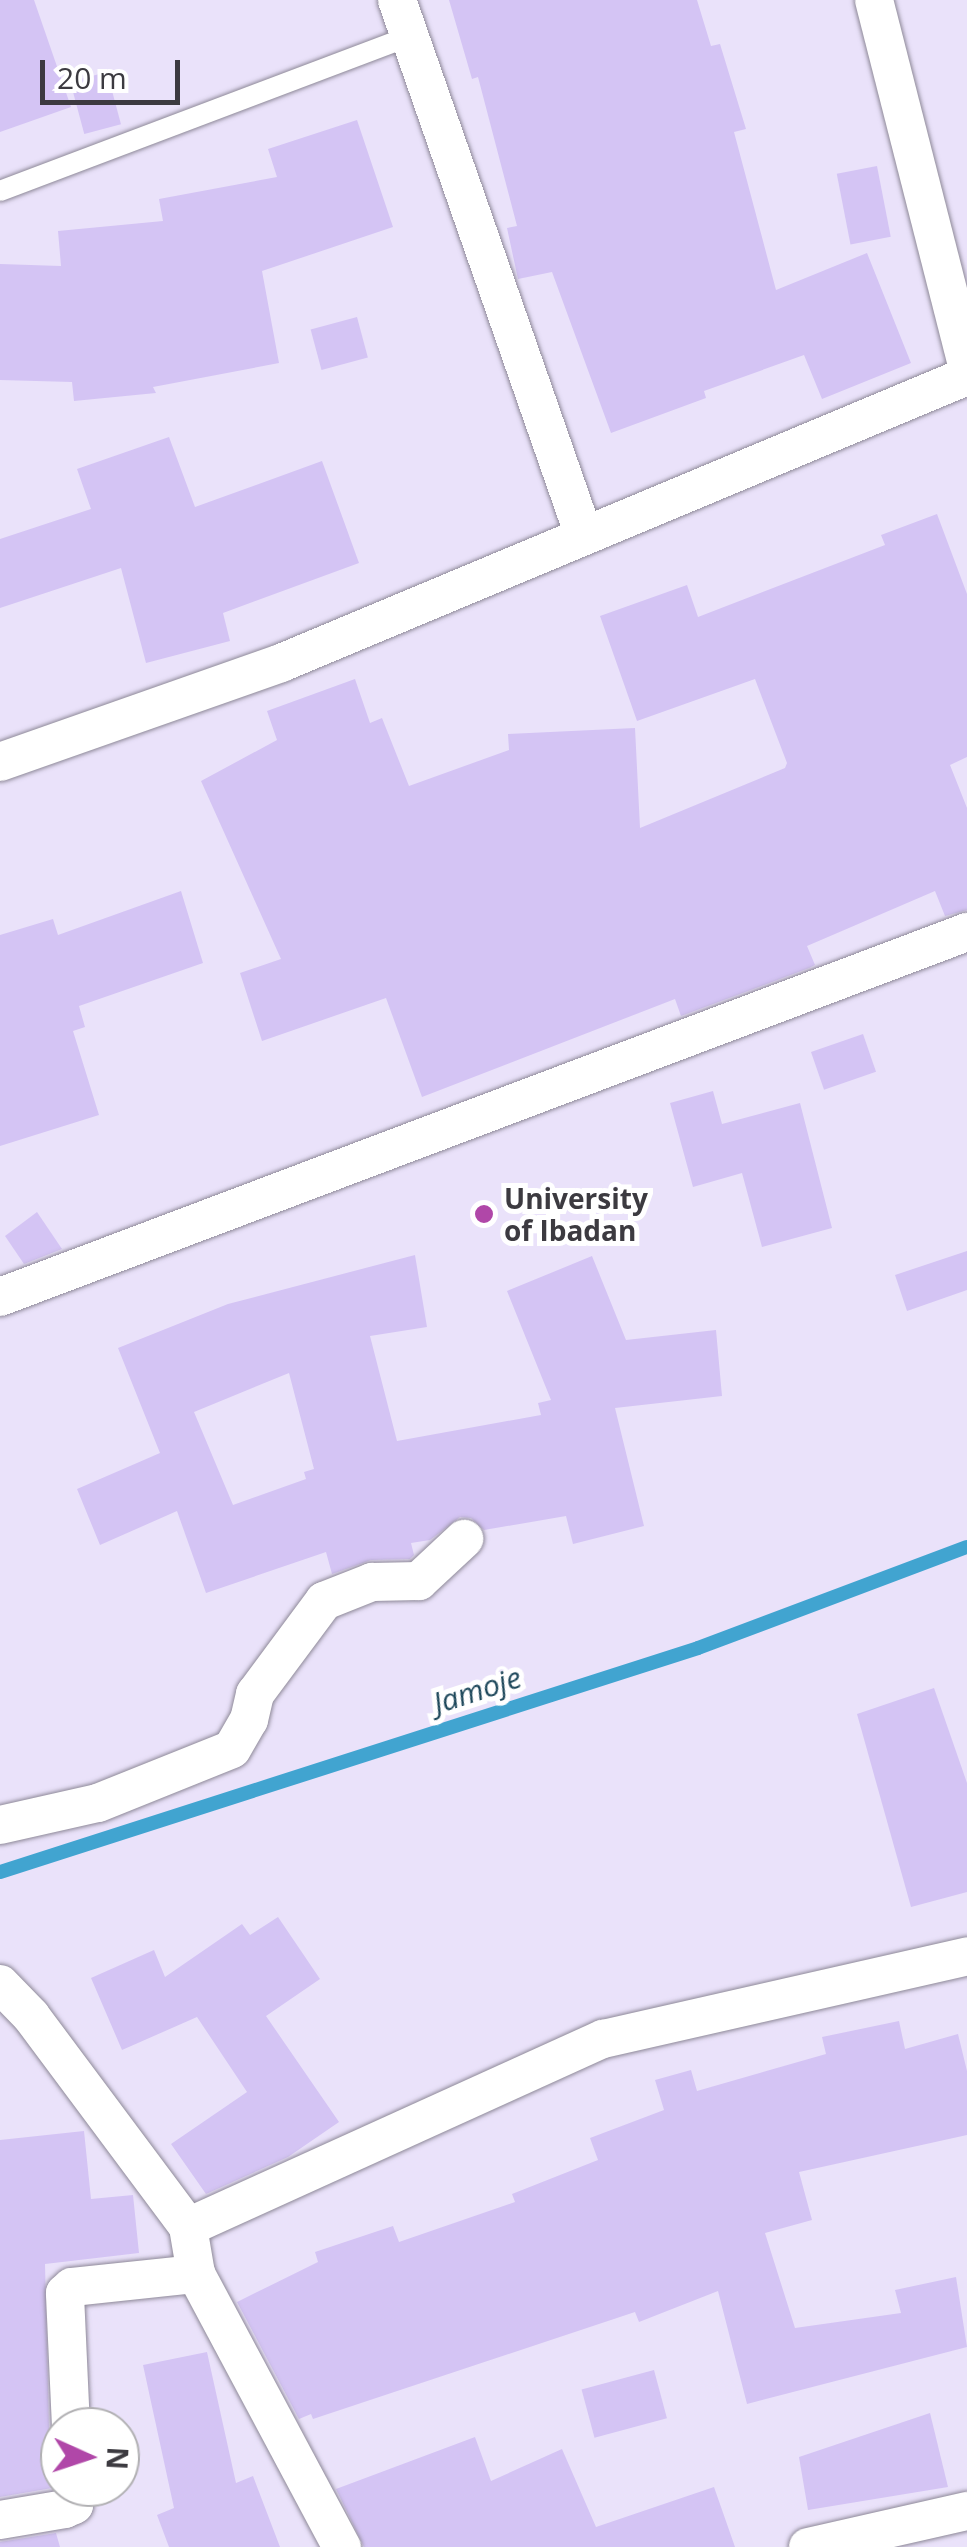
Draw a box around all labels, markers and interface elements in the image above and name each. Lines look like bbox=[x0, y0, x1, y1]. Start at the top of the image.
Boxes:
scale bar bbox=[45, 40, 185, 102]
text: 20 m bbox=[57, 57, 127, 98]
place label: University of Ibadan bbox=[504, 1181, 648, 1247]
marker: University of Ibadan bbox=[473, 1203, 495, 1225]
water label: Jamoje bbox=[428, 1659, 526, 1721]
north arrow bbox=[40, 2407, 140, 2507]
text: N bbox=[98, 2446, 138, 2471]

